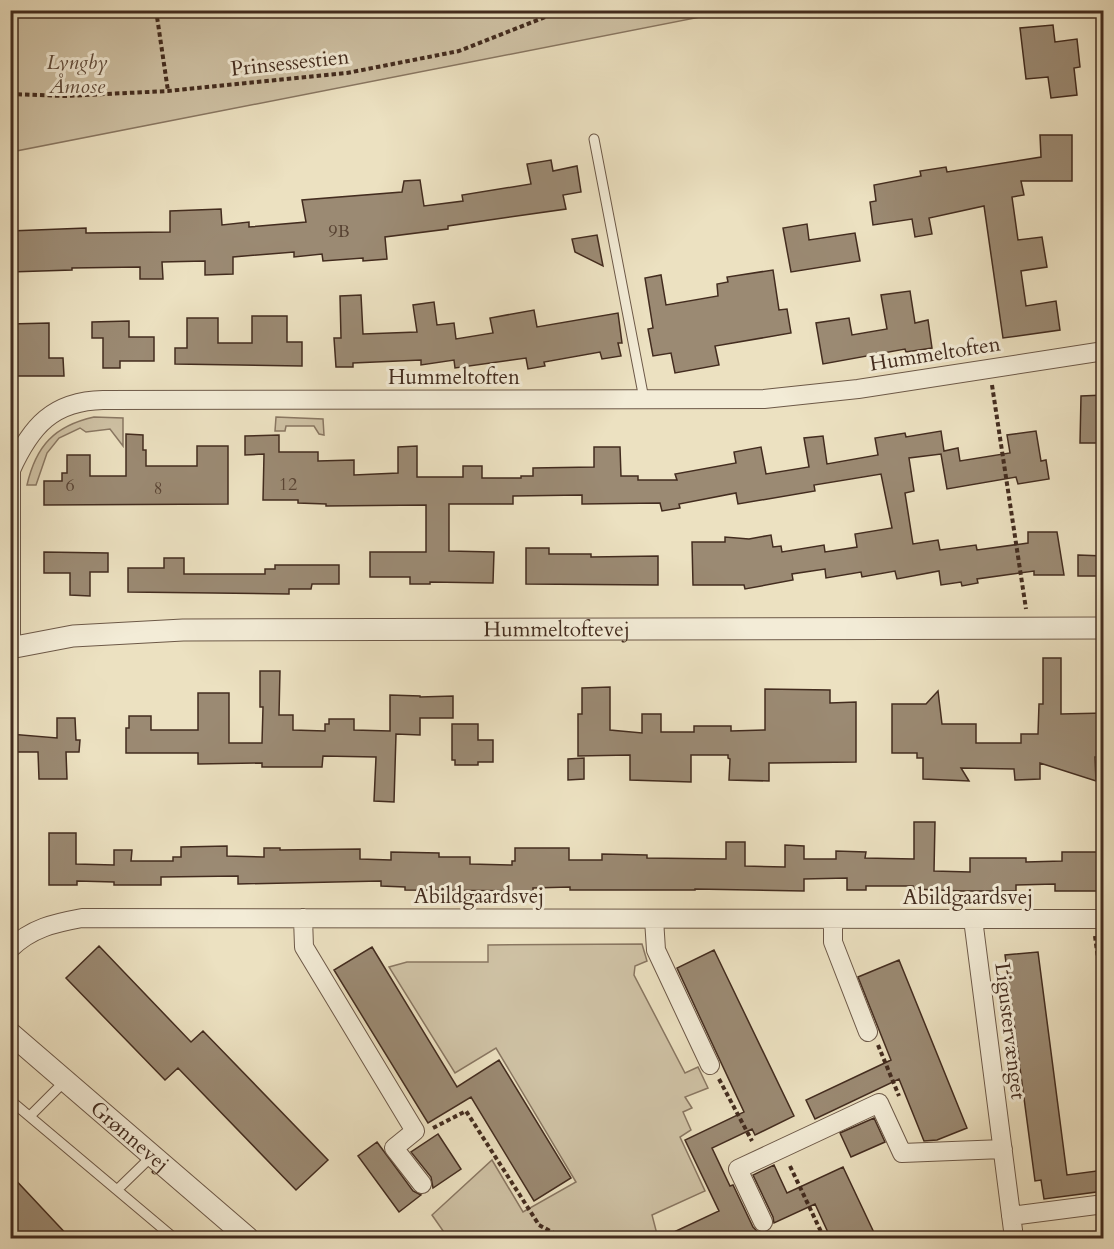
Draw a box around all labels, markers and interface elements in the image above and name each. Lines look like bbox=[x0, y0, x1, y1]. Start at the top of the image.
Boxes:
street label: Prinsessestien bbox=[229, 42, 351, 84]
park label: Lyngby Åmose bbox=[47, 48, 107, 101]
house number: 9B bbox=[328, 219, 350, 244]
street label: Hummeltoften bbox=[868, 329, 1003, 379]
street label: Hummeltoften bbox=[388, 363, 520, 392]
house number: 12 bbox=[279, 472, 297, 497]
house number: 6 bbox=[65, 473, 75, 498]
house number: 8 bbox=[153, 476, 163, 501]
street label: Hummeltoftevej bbox=[484, 615, 630, 644]
street label: Abildgaardsvej bbox=[414, 882, 544, 911]
street label: Abildgaardsvej bbox=[903, 883, 1033, 912]
street label: Ligustervænget bbox=[987, 961, 1033, 1101]
street label: Grønnevej bbox=[84, 1094, 175, 1178]

